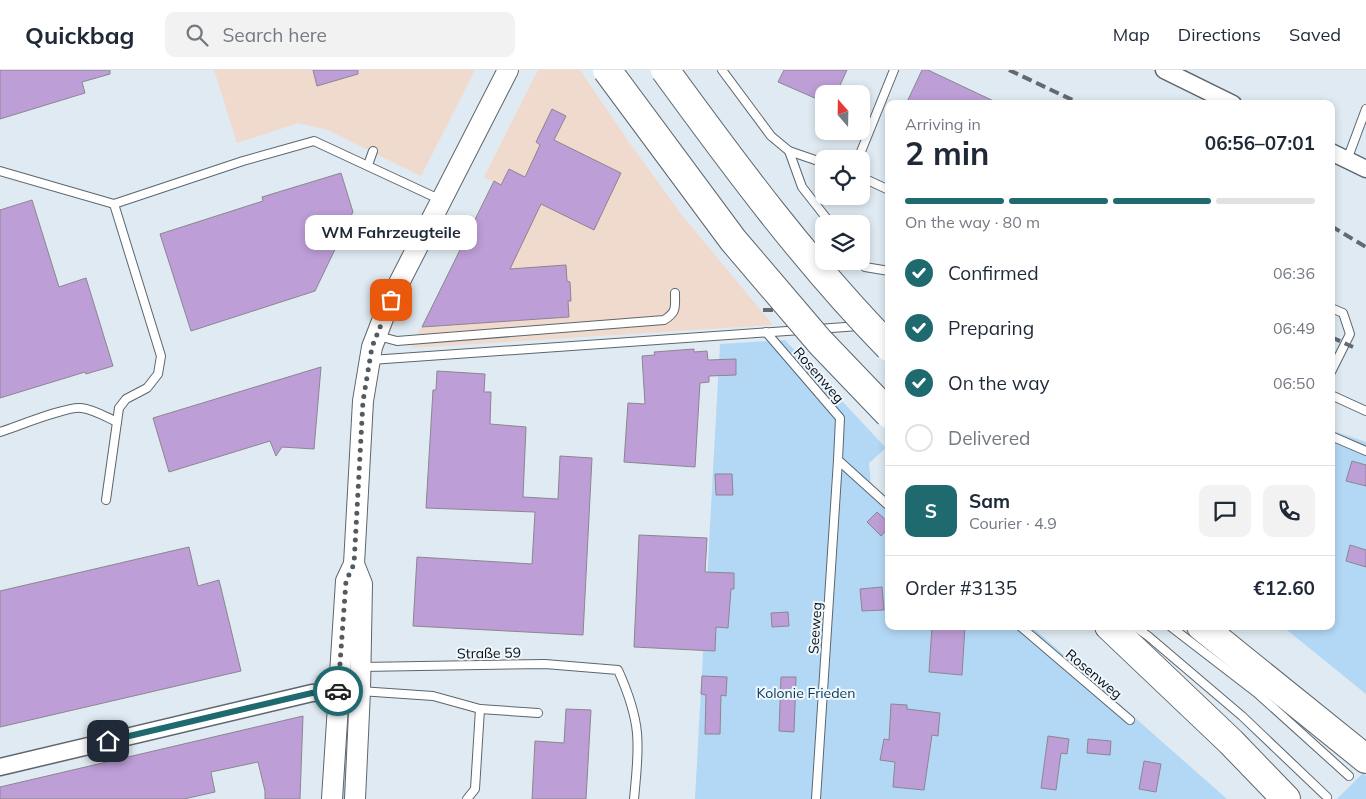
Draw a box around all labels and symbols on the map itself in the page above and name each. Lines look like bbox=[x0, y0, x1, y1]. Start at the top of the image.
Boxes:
north arrow bbox=[815, 85, 870, 140]
callout: WM Fahrzeugteile bbox=[305, 215, 477, 250]
pin bbox=[370, 279, 412, 321]
street label: Rosenweg bbox=[790, 343, 848, 407]
street label: Seeweg bbox=[804, 601, 826, 655]
street label: Straße 59 bbox=[457, 643, 521, 663]
street label: Rosenweg bbox=[1062, 645, 1126, 703]
courier bbox=[313, 666, 363, 716]
park label: Kolonie Frieden bbox=[757, 684, 855, 702]
pin bbox=[87, 720, 129, 762]

